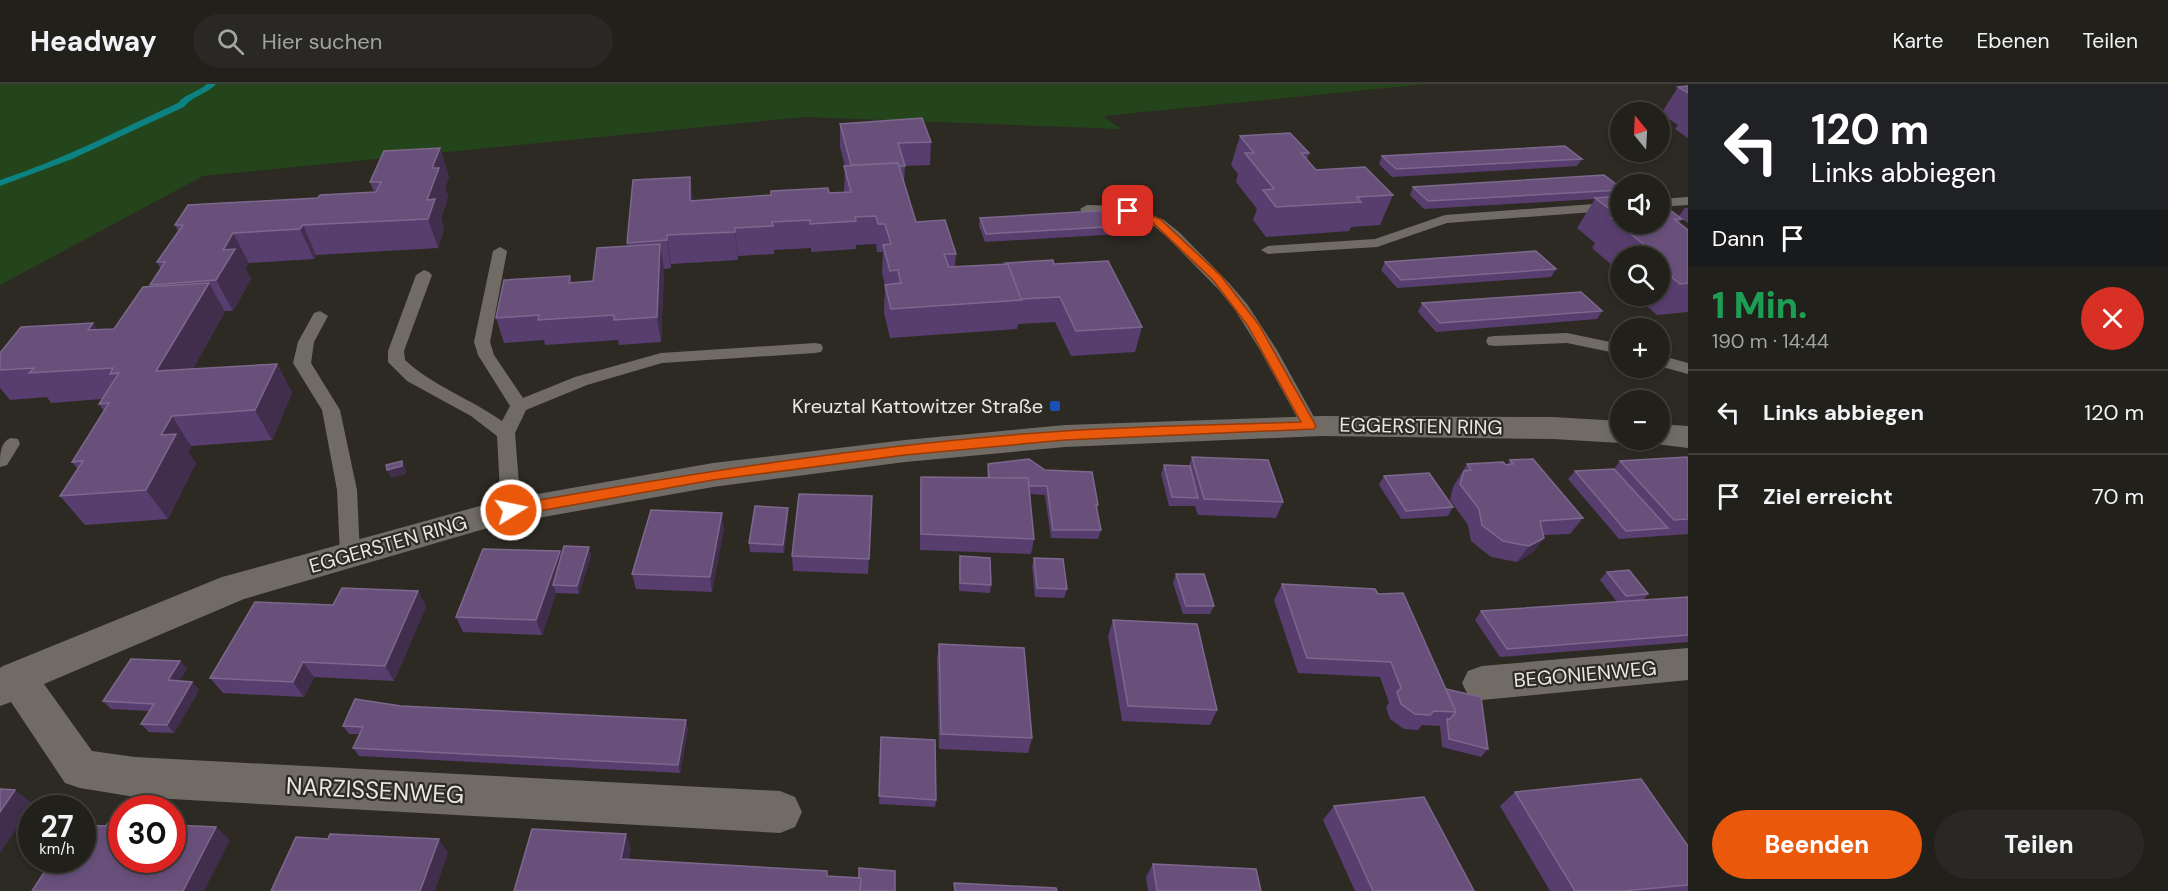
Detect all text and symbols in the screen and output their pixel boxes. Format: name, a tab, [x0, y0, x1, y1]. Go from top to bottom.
search box	[193, 14, 613, 68]
text: Headway	[30, 23, 157, 60]
icon: search	[214, 25, 247, 58]
text: Hier suchen	[262, 27, 382, 56]
text: Karte	[1893, 27, 1943, 55]
text: Ebenen	[1976, 27, 2049, 55]
text: Teilen	[2082, 27, 2138, 55]
north arrow	[1610, 102, 1670, 162]
map controls	[1610, 102, 1670, 450]
text: 120 m	[1811, 102, 1929, 157]
icon: left	[1712, 108, 1790, 186]
text: Links abbiegen	[1811, 155, 1996, 190]
button: sound	[1610, 174, 1670, 234]
pin	[1102, 185, 1153, 236]
icon: arrive	[1111, 194, 1144, 227]
icon: arrive	[1776, 222, 1809, 255]
text: Dann	[1712, 224, 1764, 253]
button: search	[1610, 246, 1670, 306]
text: 1 Min.	[1712, 282, 1807, 329]
button: close	[2081, 287, 2144, 350]
button: +	[1610, 318, 1670, 378]
text: 190 m · 14:44	[1712, 328, 1829, 354]
button: −	[1610, 390, 1670, 450]
place label: Kreuztal Kattowitzer Straße	[792, 393, 1043, 419]
icon: left	[1712, 396, 1745, 429]
text: Links abbiegen	[1763, 398, 1924, 427]
text: 120 m	[2084, 398, 2144, 427]
marker: Kreuztal Kattowitzer Straße	[1048, 399, 1062, 413]
street label: EGGERSTEN RING	[1339, 412, 1503, 440]
position arrow	[479, 478, 543, 542]
icon: arrive	[1712, 480, 1745, 513]
text: Ziel erreicht	[1763, 482, 1893, 511]
text: 70 m	[2092, 482, 2144, 511]
street label: EGGERSTEN RING	[306, 509, 470, 579]
street label: BEGONIENWEG	[1512, 655, 1658, 693]
street label: NARZISSENWEG	[285, 770, 465, 810]
speed limit sign: 30	[108, 795, 186, 873]
text: 27	[40, 807, 74, 846]
button: Beenden	[1712, 810, 1922, 879]
button: Teilen	[1934, 810, 2144, 879]
text: km/h	[39, 839, 75, 859]

